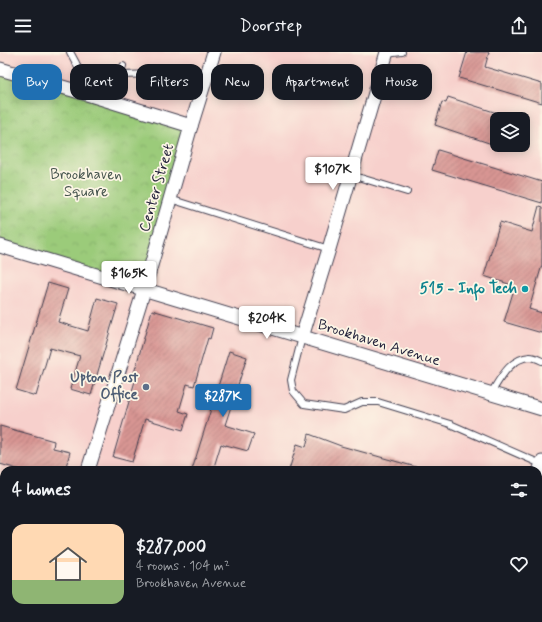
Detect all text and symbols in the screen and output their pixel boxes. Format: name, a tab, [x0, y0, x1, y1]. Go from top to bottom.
text: Doorstep	[240, 14, 302, 38]
icon: menu	[12, 15, 34, 37]
icon: share	[508, 15, 530, 37]
chip: Buy	[12, 64, 62, 100]
chip: Rent	[70, 64, 128, 100]
chip: Filters	[136, 64, 203, 100]
chip: New	[211, 64, 264, 100]
chip: Apartment	[272, 64, 363, 100]
chip: House	[371, 64, 432, 100]
map controls	[490, 112, 530, 152]
button: layers	[490, 112, 530, 152]
street label: Center Street	[135, 141, 179, 234]
pin: $107K	[305, 157, 361, 191]
text: $107K	[314, 161, 352, 178]
park label: Brookhaven Square	[50, 165, 122, 202]
pin: $165K	[101, 261, 157, 295]
text: $165K	[110, 265, 148, 282]
place label: 515 - Info Tech	[420, 279, 517, 301]
marker: 515 - Info Tech	[520, 284, 530, 294]
pin: $204K	[239, 306, 295, 340]
text: $204K	[248, 310, 286, 327]
street label: Brookhaven Avenue	[315, 315, 443, 371]
place label: Upton Post Office	[70, 368, 139, 405]
marker: Upton Post Office	[141, 382, 151, 392]
pin: $287K	[195, 384, 251, 418]
text: $287K	[204, 388, 242, 405]
text: 4 homes	[12, 479, 71, 501]
icon: filters	[508, 479, 530, 501]
text: $287,000	[136, 536, 206, 558]
icon: home	[44, 540, 92, 588]
icon: heart	[508, 553, 530, 575]
text: 4 rooms · 104 m²	[136, 558, 230, 575]
text: Brookhaven Avenue	[136, 575, 246, 592]

